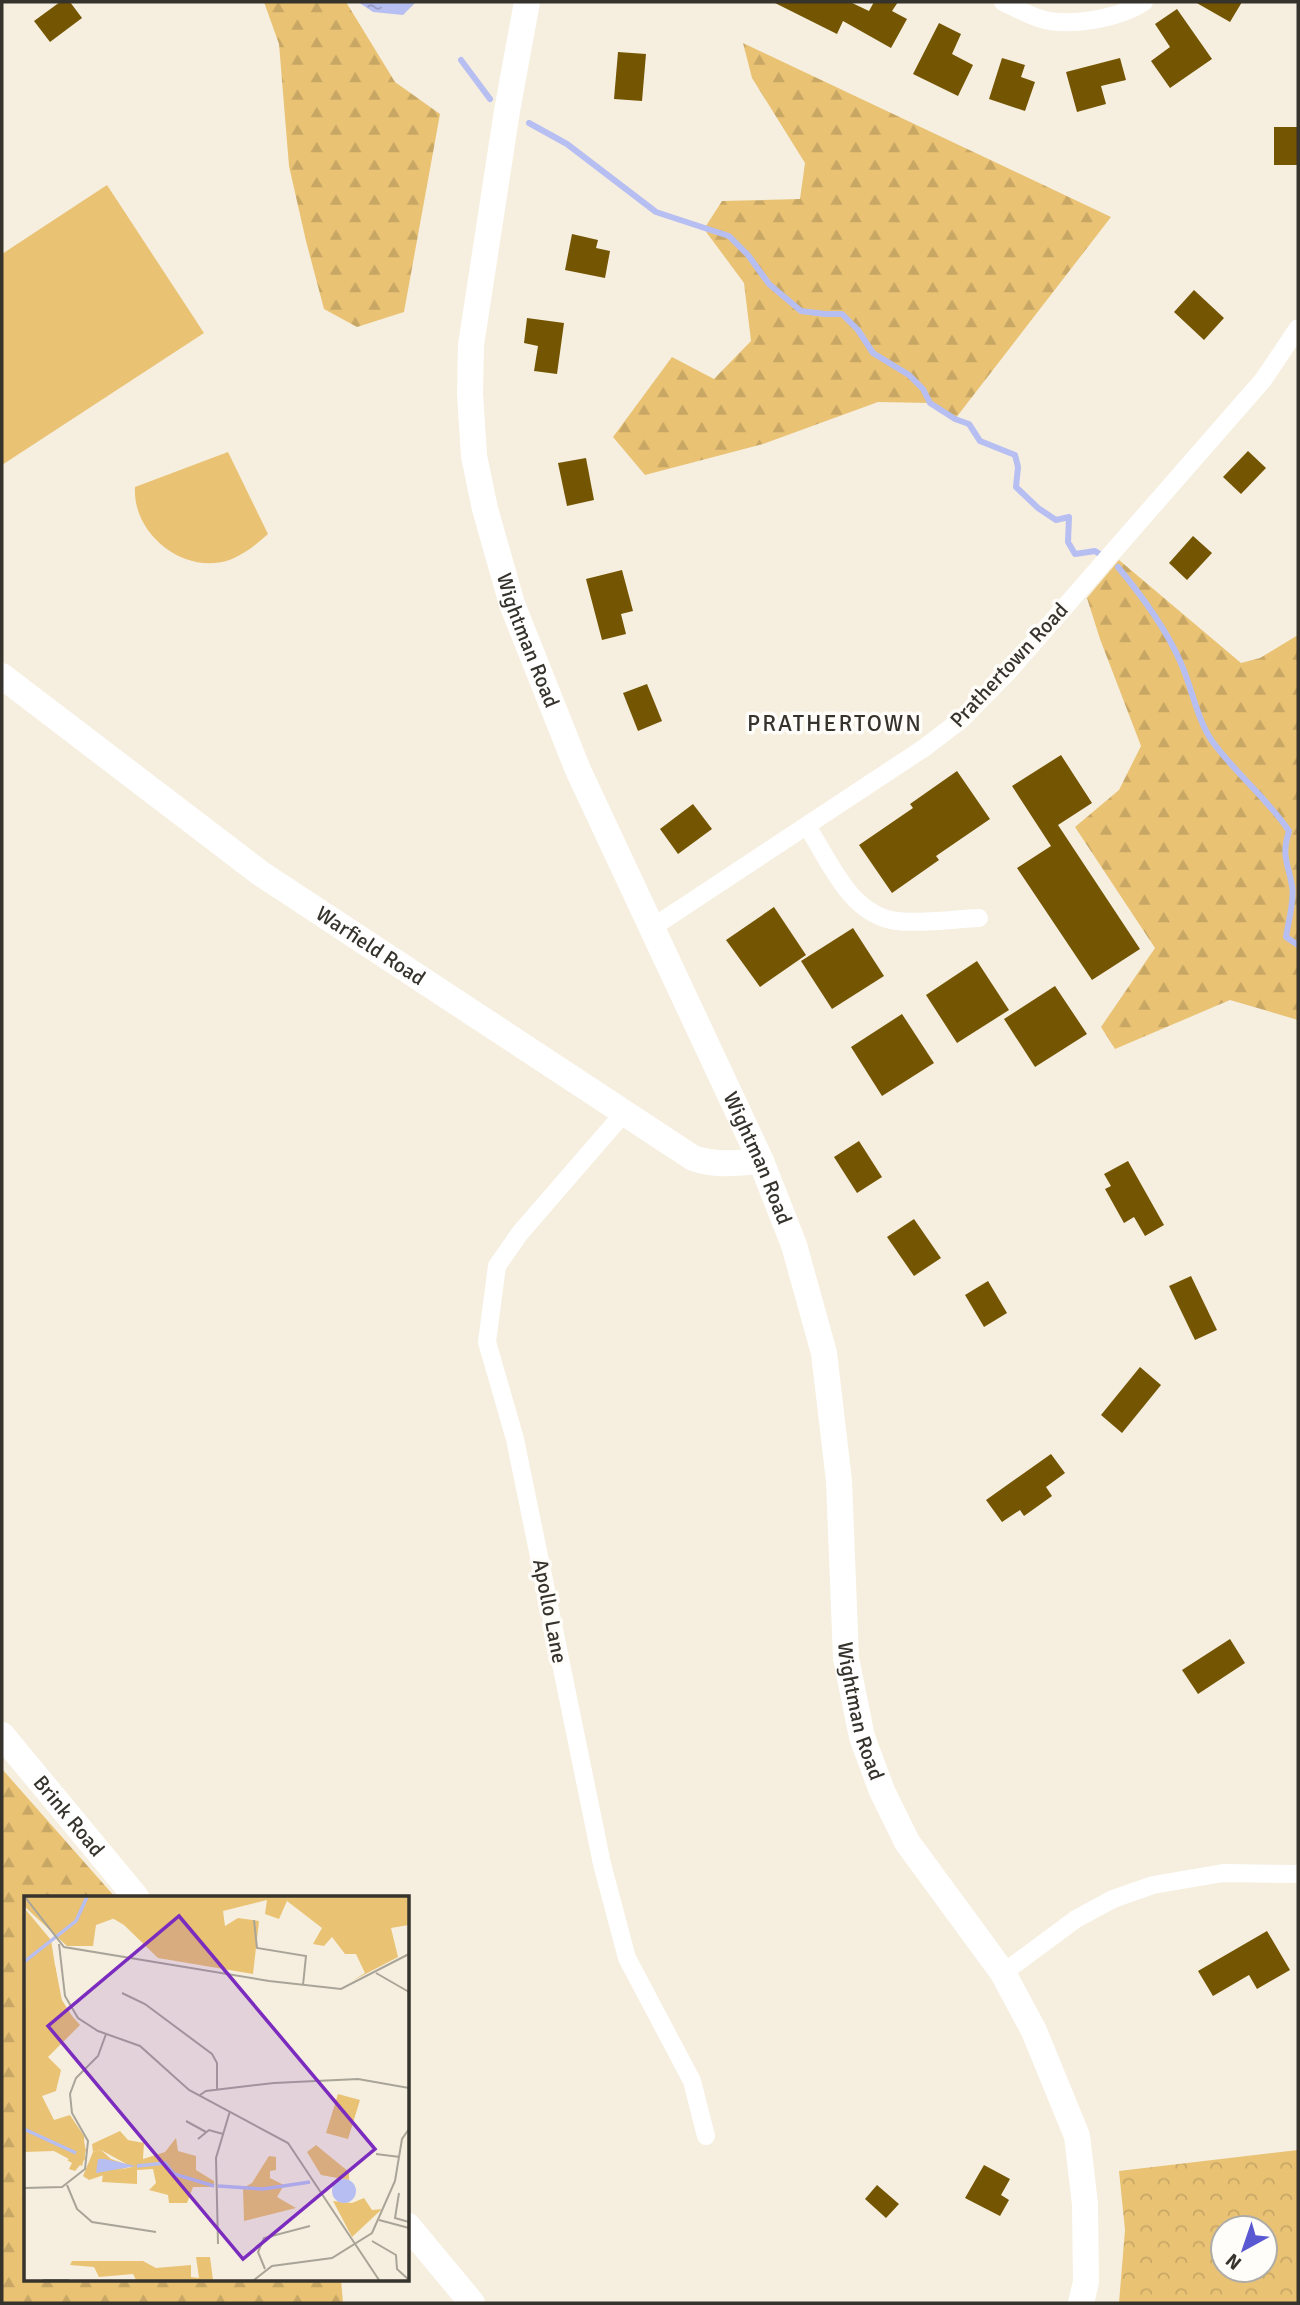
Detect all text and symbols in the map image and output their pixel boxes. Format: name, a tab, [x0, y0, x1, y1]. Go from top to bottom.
street label: Wightman Road	[491, 570, 565, 711]
street label: Prathertown Road	[945, 597, 1073, 733]
district label: PRATHERTOWN	[747, 709, 923, 738]
street label: Warfield Road	[311, 900, 430, 991]
street label: Wightman Road	[717, 1088, 798, 1228]
street label: Apollo Lane	[527, 1557, 573, 1665]
street label: Wightman Road	[832, 1641, 890, 1784]
street label: Brink Road	[28, 1770, 110, 1862]
inset map	[24, 1896, 410, 2280]
north arrow	[1209, 2214, 1279, 2284]
text: N	[1221, 2248, 1246, 2275]

